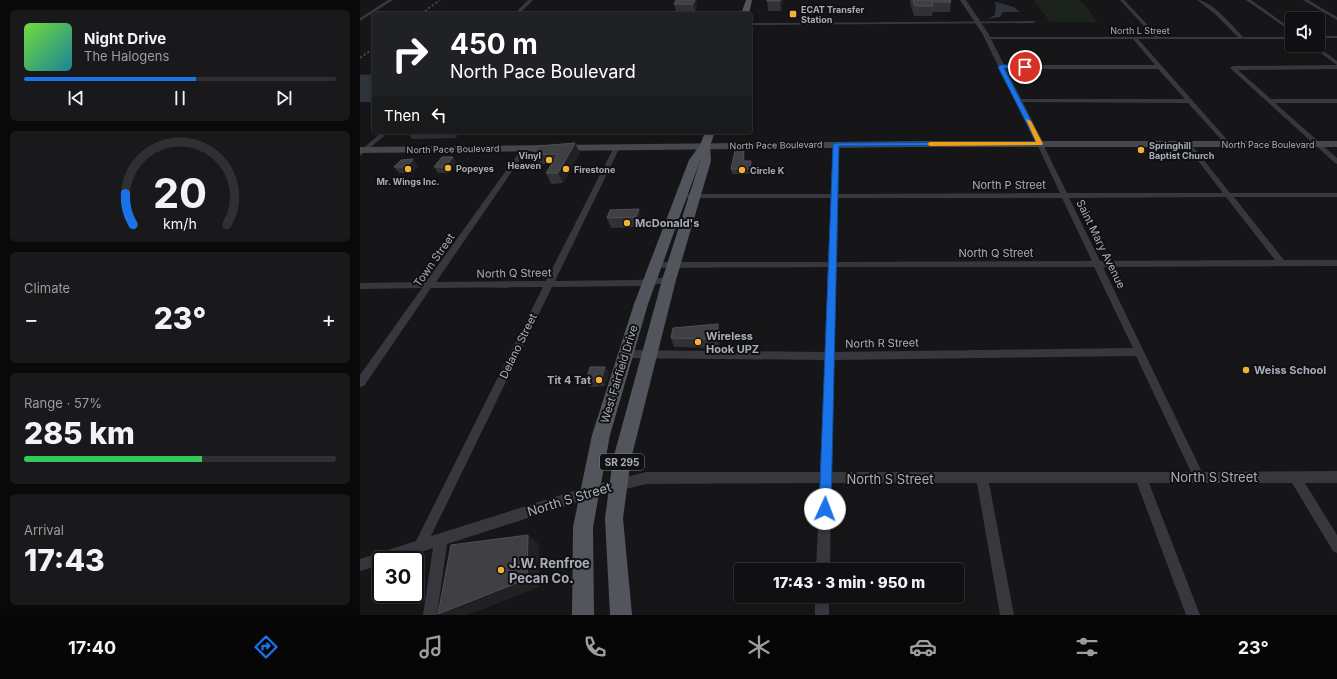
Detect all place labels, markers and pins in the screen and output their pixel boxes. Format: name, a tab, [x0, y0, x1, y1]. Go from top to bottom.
place label: ECAT Transfer Station	[801, 4, 865, 25]
marker: ECAT Transfer Station	[788, 9, 798, 19]
pin	[1008, 50, 1042, 84]
place label: Springhill Baptist Church	[1149, 140, 1215, 161]
marker: Springhill Baptist Church	[1136, 145, 1146, 155]
place label: Vinyl Heaven	[508, 150, 541, 171]
marker: Vinyl Heaven	[544, 155, 554, 165]
marker: Popeyes	[443, 163, 453, 173]
place label: Popeyes	[456, 163, 494, 174]
marker: Mr. Wings Inc.	[403, 164, 413, 174]
marker: Firestone	[561, 164, 571, 174]
place label: Firestone	[574, 164, 616, 175]
marker: Circle K	[737, 165, 747, 175]
place label: Circle K	[750, 165, 785, 176]
place label: Mr. Wings Inc.	[376, 176, 440, 187]
place label: McDonald's	[635, 216, 699, 230]
marker: McDonald's	[622, 218, 632, 228]
place label: Wireless Hook UPZ	[706, 329, 759, 356]
marker: Wireless Hook UPZ	[693, 337, 703, 347]
place label: Weiss School	[1254, 363, 1326, 377]
marker: Weiss School	[1241, 365, 1251, 375]
place label: Tit 4 Tat	[547, 373, 591, 387]
marker: Tit 4 Tat	[594, 375, 604, 385]
place label: J.W. Renfroe Pecan Co.	[509, 555, 590, 586]
marker: J.W. Renfroe Pecan Co.	[496, 565, 506, 575]

